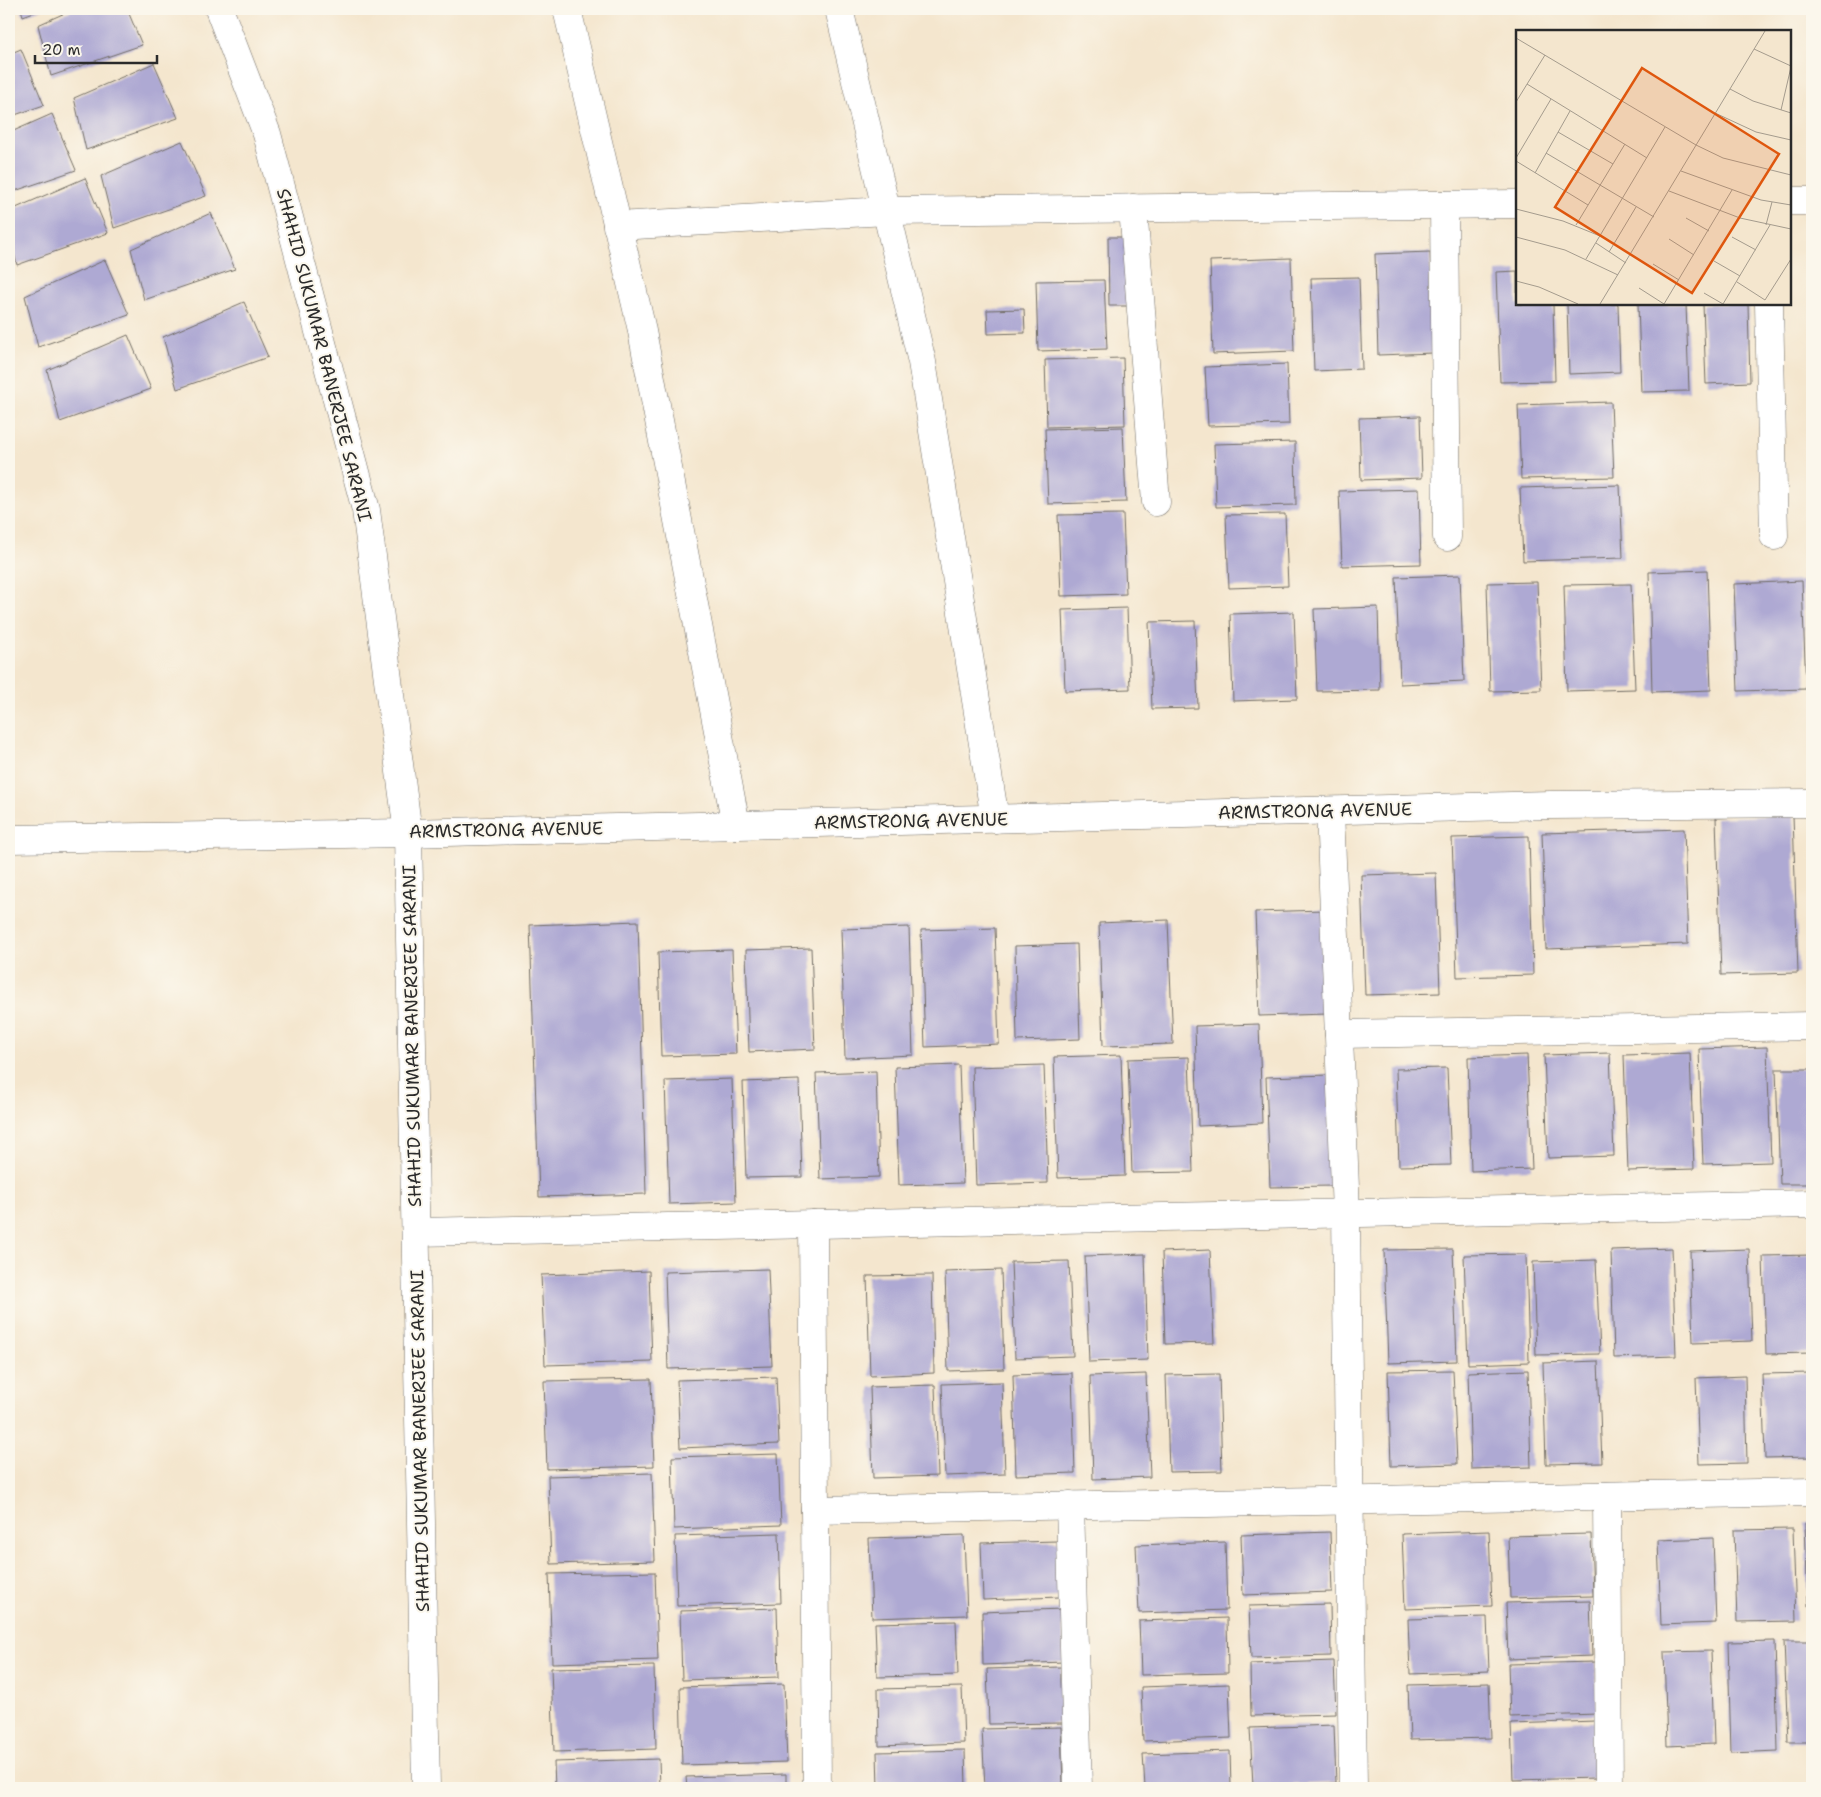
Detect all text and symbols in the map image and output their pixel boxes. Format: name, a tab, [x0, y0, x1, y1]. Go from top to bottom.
inset map	[1516, 30, 1791, 305]
scale bar	[35, 32, 158, 64]
text: 20 m	[42, 40, 81, 60]
street label: SHAHID SUKUMAR BANERJEE SARANI	[271, 186, 377, 524]
street label: ARMSTRONG AVENUE	[1218, 797, 1412, 825]
street label: ARMSTRONG AVENUE	[814, 807, 1008, 835]
street label: ARMSTRONG AVENUE	[409, 816, 603, 844]
street label: SHAHID SUKUMAR BANERJEE SARANI	[397, 865, 427, 1207]
street label: SHAHID SUKUMAR BANERJEE SARANI	[405, 1270, 435, 1612]

